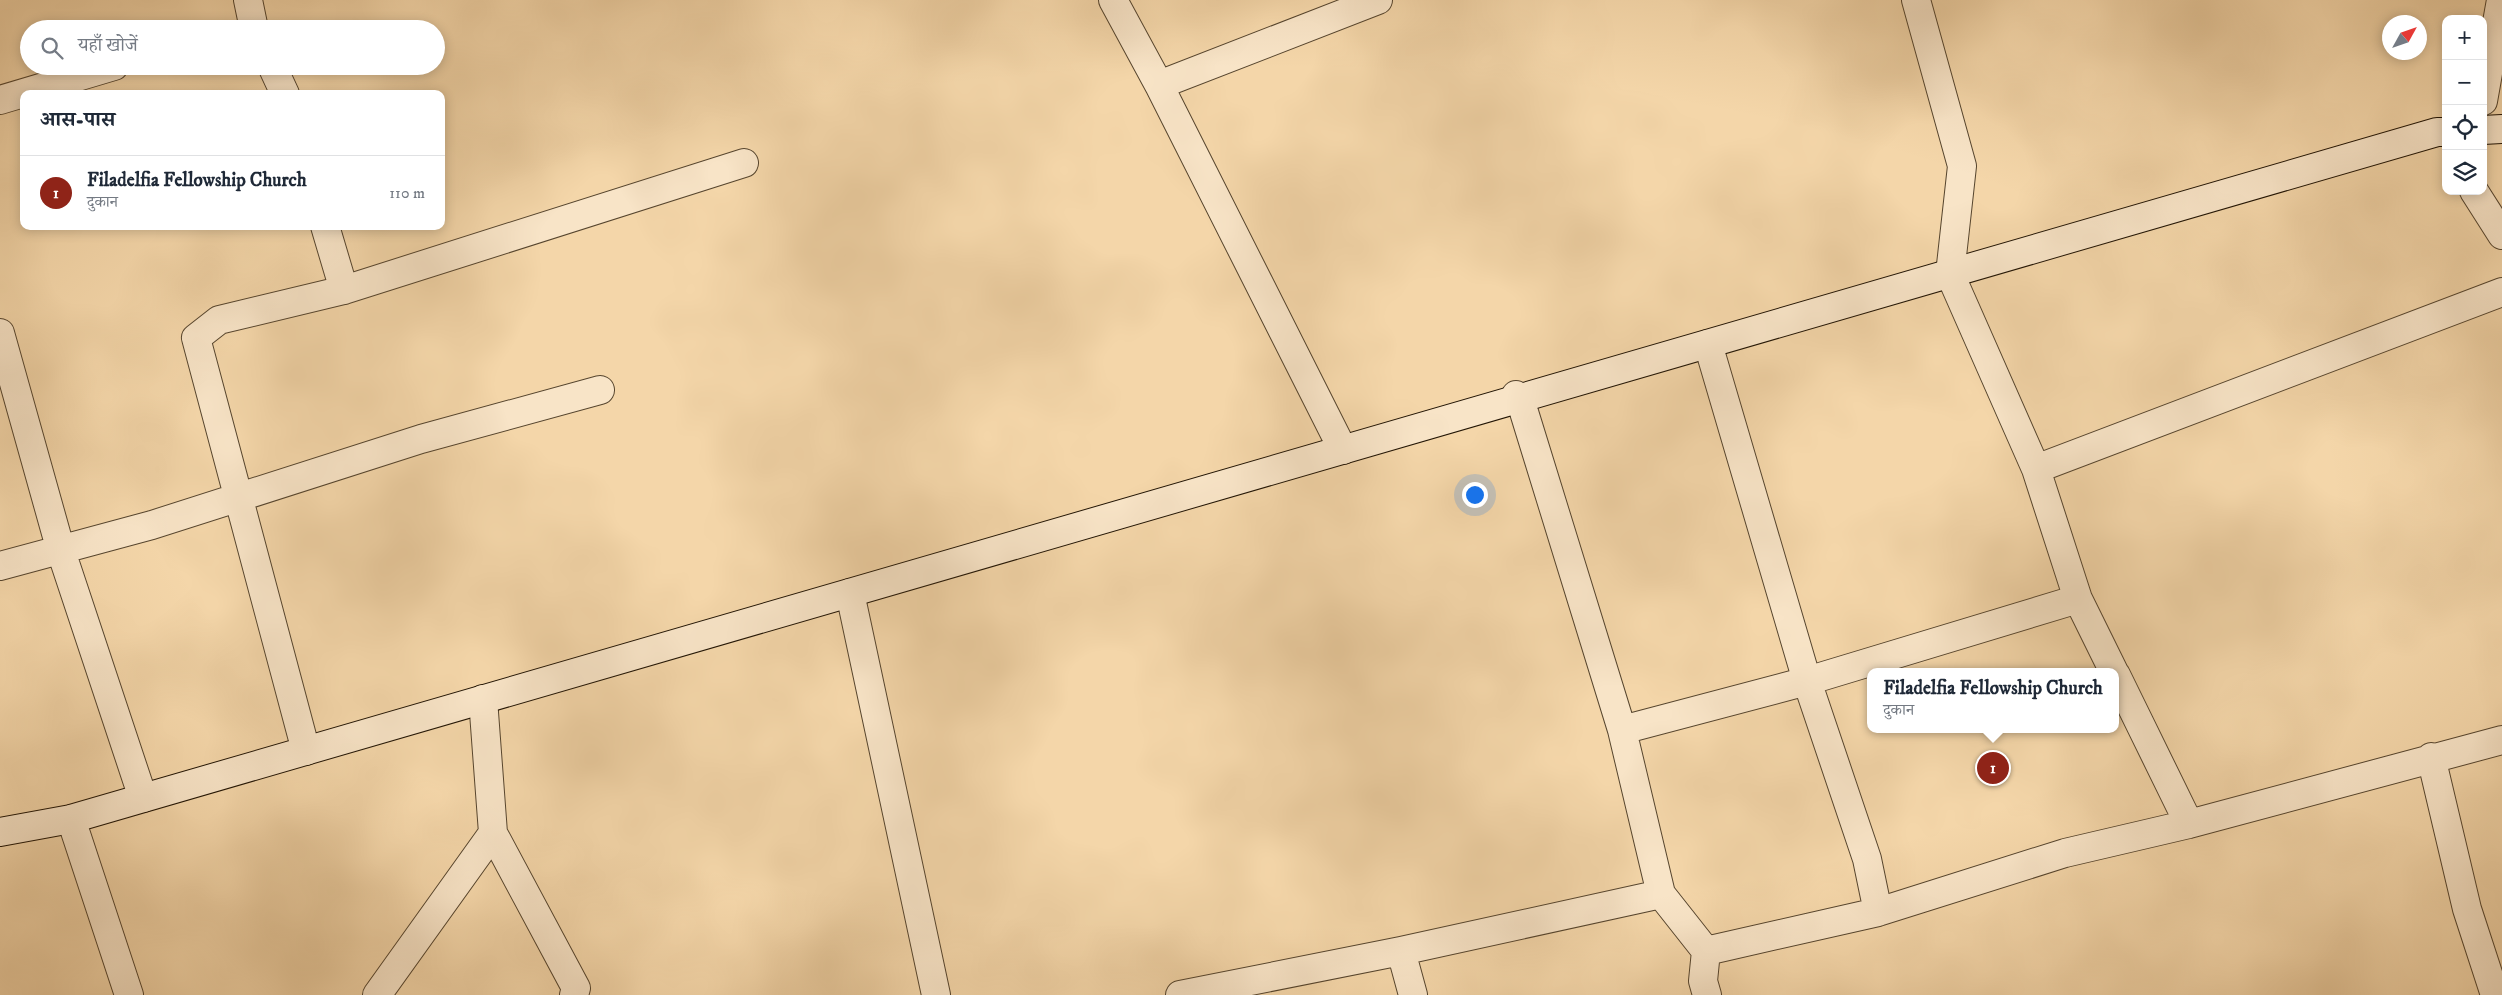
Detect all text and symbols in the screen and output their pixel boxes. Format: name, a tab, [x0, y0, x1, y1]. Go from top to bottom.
north arrow	[2382, 15, 2427, 60]
map controls	[2442, 15, 2487, 195]
button: +	[2442, 15, 2487, 60]
search box	[20, 20, 445, 75]
icon: search	[38, 34, 66, 62]
text: यहाँ खोजें	[78, 34, 138, 57]
button: −	[2442, 60, 2487, 105]
button: locate	[2442, 105, 2487, 150]
text: आस-पास	[40, 107, 115, 133]
button: layers	[2442, 150, 2487, 195]
text: Filadelfia Fellowship Church	[87, 169, 307, 192]
text: 1	[53, 183, 59, 203]
text: 110 m	[389, 183, 425, 203]
text: दुकान	[87, 192, 118, 212]
your location	[1462, 482, 1488, 508]
popup	[1867, 668, 2119, 733]
text: Filadelfia Fellowship Church	[1883, 677, 2103, 700]
text: दुकान	[1883, 700, 1914, 720]
pin: 1	[1977, 749, 2009, 787]

